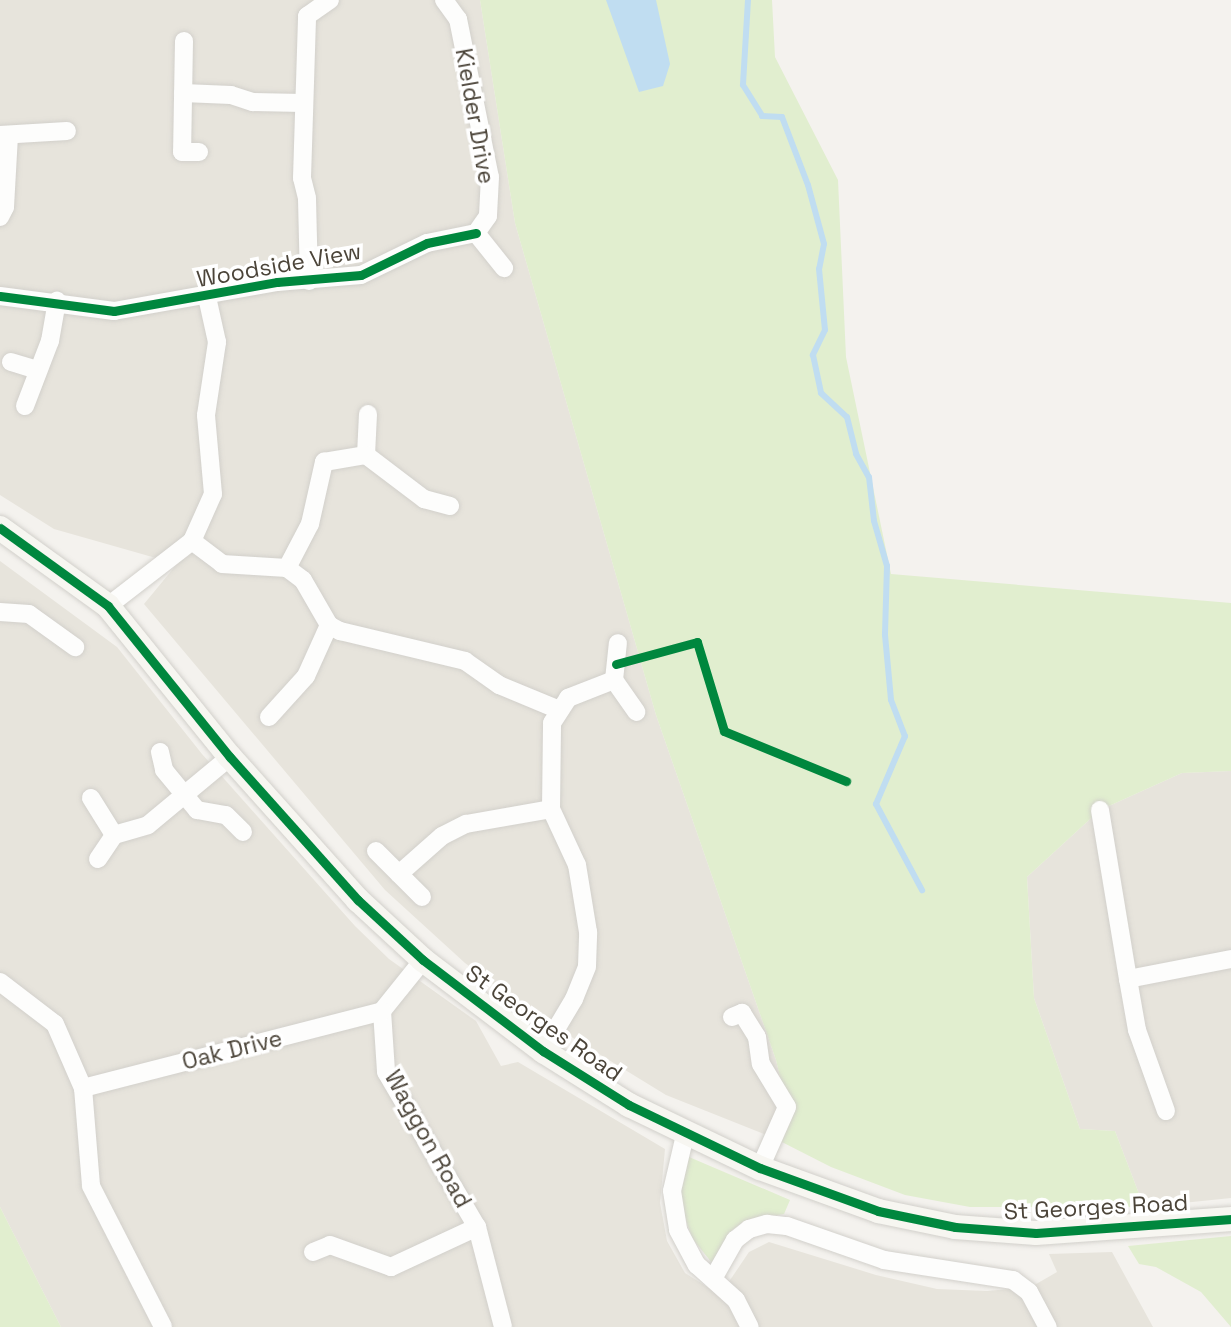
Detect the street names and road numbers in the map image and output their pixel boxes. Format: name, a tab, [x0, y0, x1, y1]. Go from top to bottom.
street label: Kielder Drive	[450, 46, 500, 186]
street label: Woodside View	[194, 237, 364, 293]
street label: St Georges Road	[460, 959, 628, 1087]
street label: Oak Drive	[179, 1024, 285, 1076]
street label: Waggon Road	[379, 1065, 477, 1213]
street label: St Georges Road	[1003, 1188, 1189, 1226]

